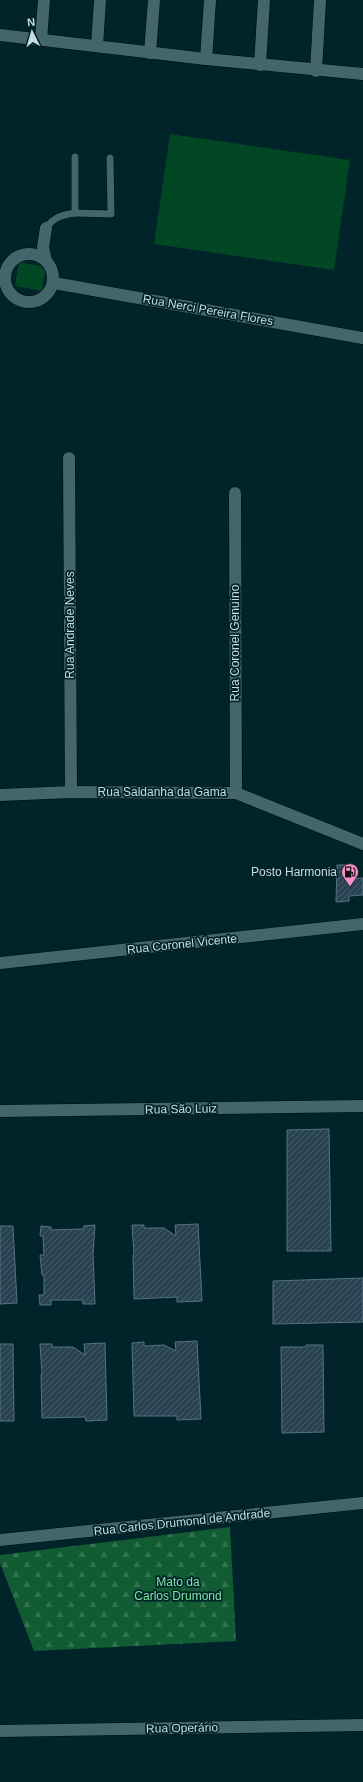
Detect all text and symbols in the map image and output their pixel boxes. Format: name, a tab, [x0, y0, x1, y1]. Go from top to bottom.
north arrow	[12, 12, 52, 52]
text: N	[27, 16, 36, 28]
street label: Rua Nerci Pereira Flores	[142, 292, 274, 328]
street label: Rua Andrade Neves	[63, 571, 77, 679]
street label: Rua Coronel Genuíno	[228, 584, 242, 701]
street label: Rua Saldanha da Gama	[98, 785, 227, 799]
fuel station icon: Posto Harmonia	[340, 862, 360, 887]
place label: Posto Harmonia	[251, 865, 337, 879]
street label: Rua Coronel Vicente	[126, 931, 238, 957]
street label: Rua São Luiz	[145, 1101, 217, 1117]
street label: Rua Carlos Drumond de Andrade	[93, 1506, 271, 1538]
park label: Mato da Carlos Drumond	[134, 1575, 222, 1603]
street label: Rua Operário	[146, 1720, 218, 1736]

